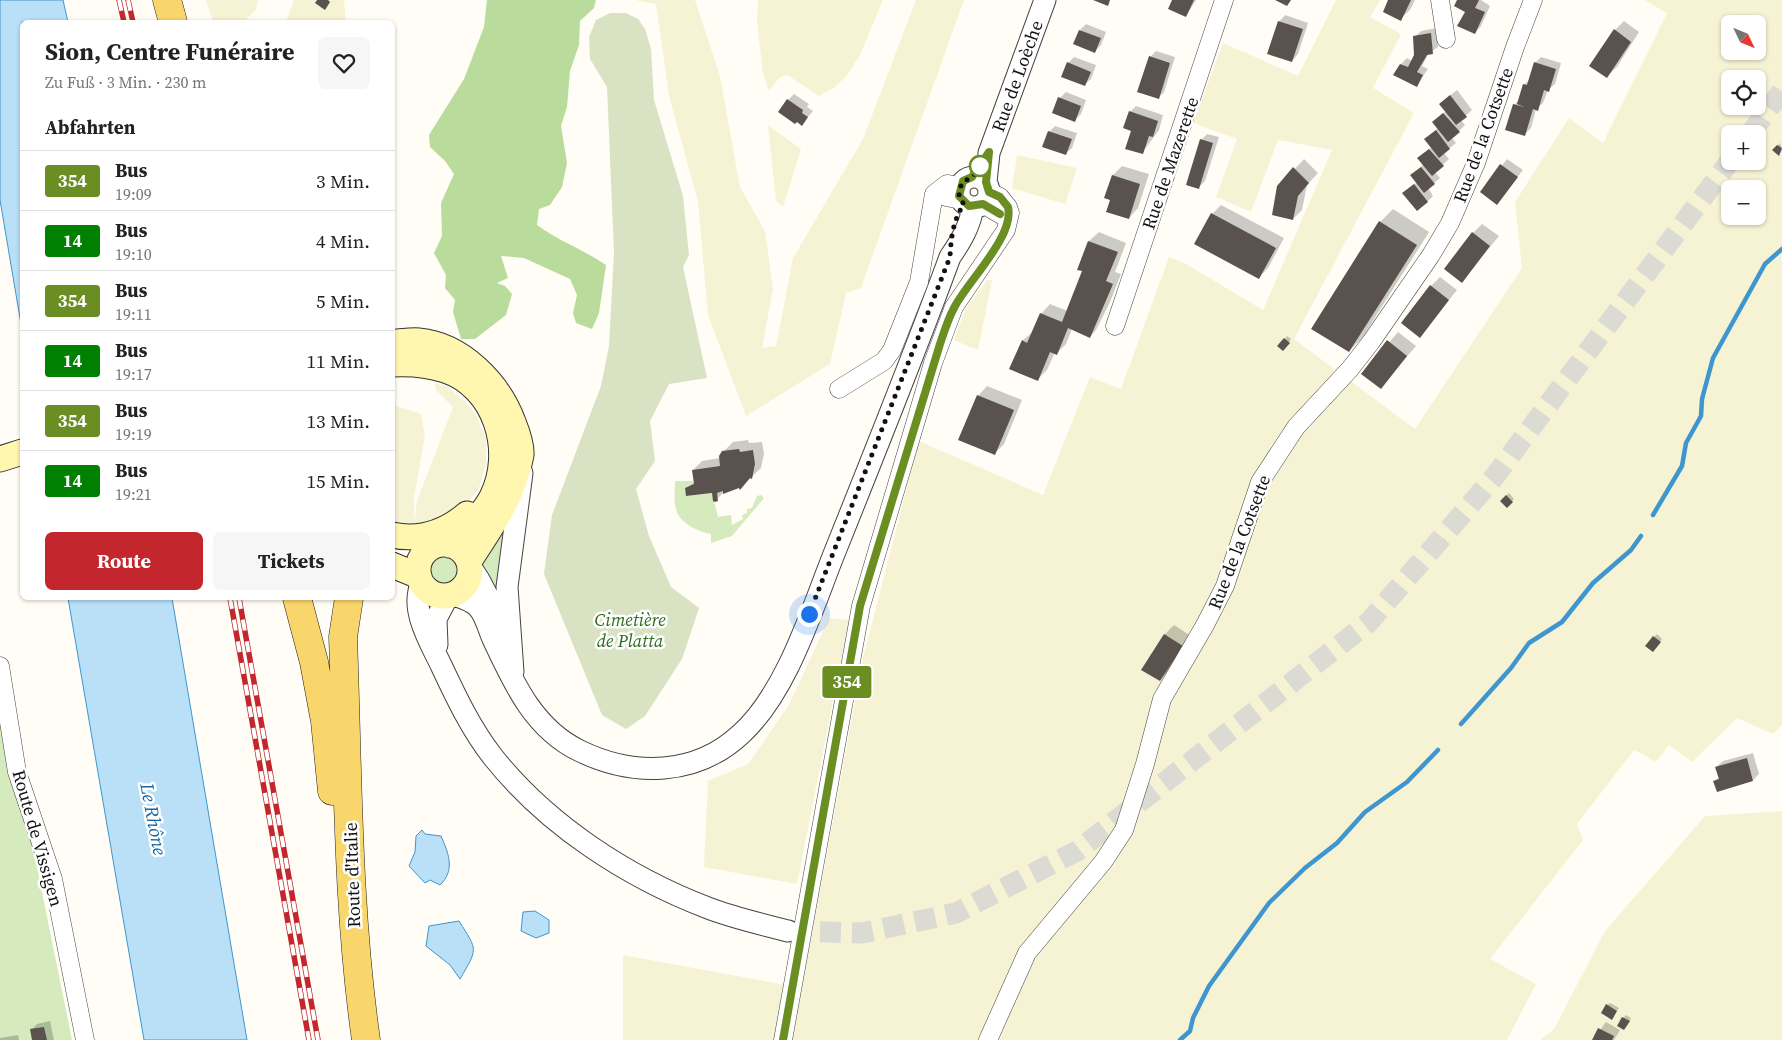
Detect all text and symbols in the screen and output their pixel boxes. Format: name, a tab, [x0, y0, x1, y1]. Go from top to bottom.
north arrow	[1721, 15, 1766, 60]
map controls	[1721, 15, 1766, 225]
street label: Rue de Loèche	[985, 17, 1049, 135]
text: Sion, Centre Funéraire	[45, 35, 294, 68]
button: heart	[318, 37, 370, 89]
street label: Rue de la Cotsette	[1447, 64, 1519, 206]
button: locate	[1721, 70, 1766, 115]
text: Zu Fuß · 3 Min. · 230 m	[45, 71, 207, 93]
street label: Rue de Mazerette	[1136, 93, 1204, 233]
text: Abfahrten	[45, 114, 135, 140]
button: +	[1721, 125, 1766, 170]
unlabelled marker	[969, 155, 991, 177]
text: Bus	[115, 157, 147, 183]
text: 354	[58, 168, 87, 193]
text: 3 Min.	[316, 168, 370, 194]
button: −	[1721, 180, 1766, 225]
text: 19:09	[115, 183, 152, 205]
text: Bus	[115, 217, 147, 243]
text: 14	[63, 228, 82, 253]
text: 4 Min.	[316, 228, 370, 254]
text: 19:10	[115, 243, 152, 265]
text: Bus	[115, 277, 147, 303]
text: 354	[58, 288, 87, 313]
text: 5 Min.	[316, 288, 370, 314]
text: 19:11	[115, 303, 152, 325]
text: Bus	[115, 337, 147, 363]
text: 14	[63, 348, 82, 373]
text: 11 Min.	[307, 348, 370, 374]
text: 19:17	[115, 363, 152, 385]
text: Bus	[115, 397, 147, 423]
text: 354	[58, 408, 87, 433]
text: 13 Min.	[307, 408, 370, 434]
text: 19:19	[115, 423, 152, 445]
text: Bus	[115, 457, 147, 483]
text: 14	[63, 468, 82, 493]
text: 15 Min.	[307, 468, 370, 494]
street label: Rue de la Cotsette	[1202, 471, 1276, 613]
text: 19:21	[115, 483, 152, 505]
button: Route	[45, 532, 203, 590]
button: Tickets	[213, 532, 370, 590]
your location	[797, 602, 822, 627]
park label: Cimetière de Platta	[594, 607, 666, 653]
line badge: 354	[818, 666, 876, 698]
text: 354	[832, 669, 862, 694]
street label: Route de Vissigen	[7, 767, 69, 909]
water label: Le Rhône	[134, 780, 174, 858]
street label: Route d'Italie	[338, 822, 366, 928]

